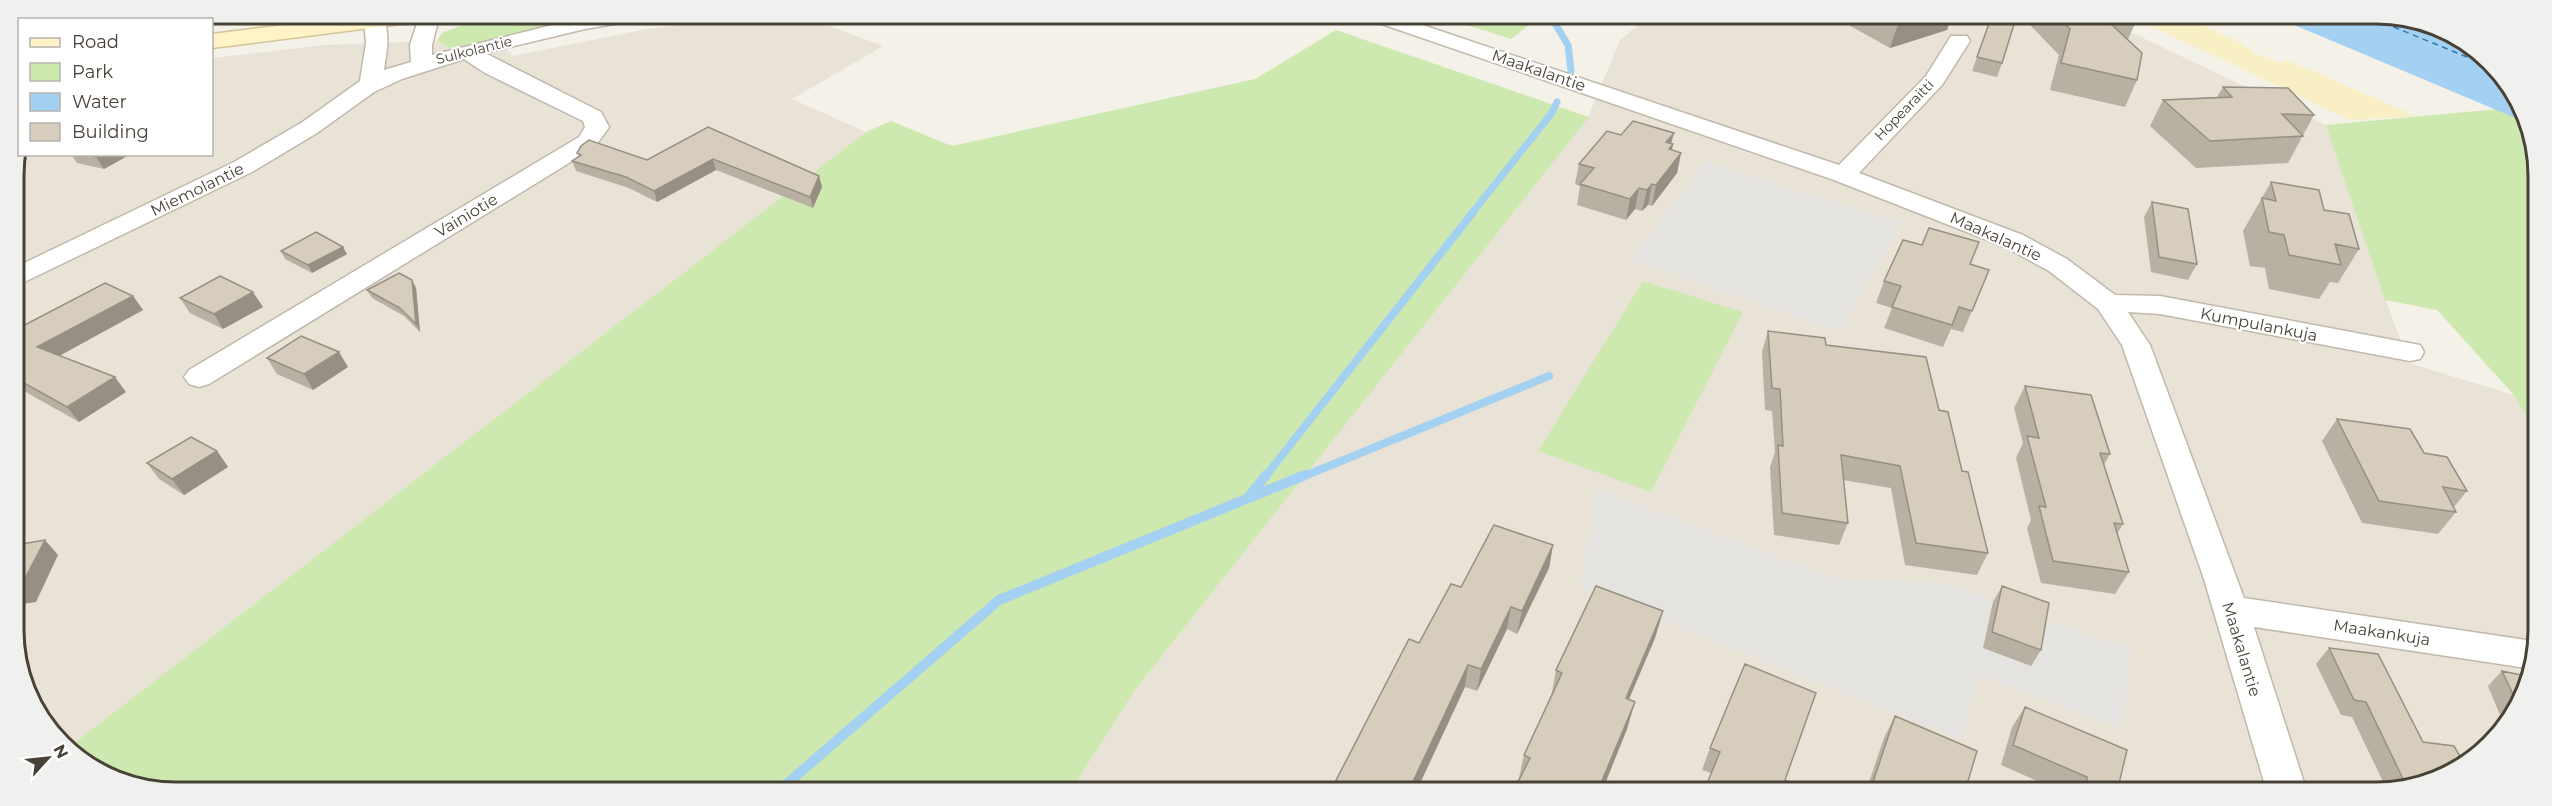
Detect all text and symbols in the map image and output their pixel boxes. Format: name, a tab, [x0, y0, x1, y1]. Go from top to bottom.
legend	[18, 18, 213, 156]
text: Road	[72, 31, 119, 53]
street label: Sulkolantie	[434, 32, 514, 68]
street label: Maakalantie	[1489, 46, 1588, 95]
text: Park	[72, 61, 113, 83]
street label: Hopearaitti	[1870, 76, 1938, 144]
text: Water	[72, 91, 127, 113]
text: Building	[72, 121, 149, 143]
street label: Miemolantie	[148, 159, 247, 220]
street label: Vainiotie	[432, 189, 501, 242]
street label: Maakalantie	[1947, 208, 2044, 265]
street label: Kumpulankuja	[2199, 304, 2319, 345]
street label: Maakalantie	[2218, 599, 2265, 699]
street label: Maakankuja	[2332, 615, 2432, 650]
north arrow	[18, 728, 78, 788]
text: N	[50, 741, 72, 761]

